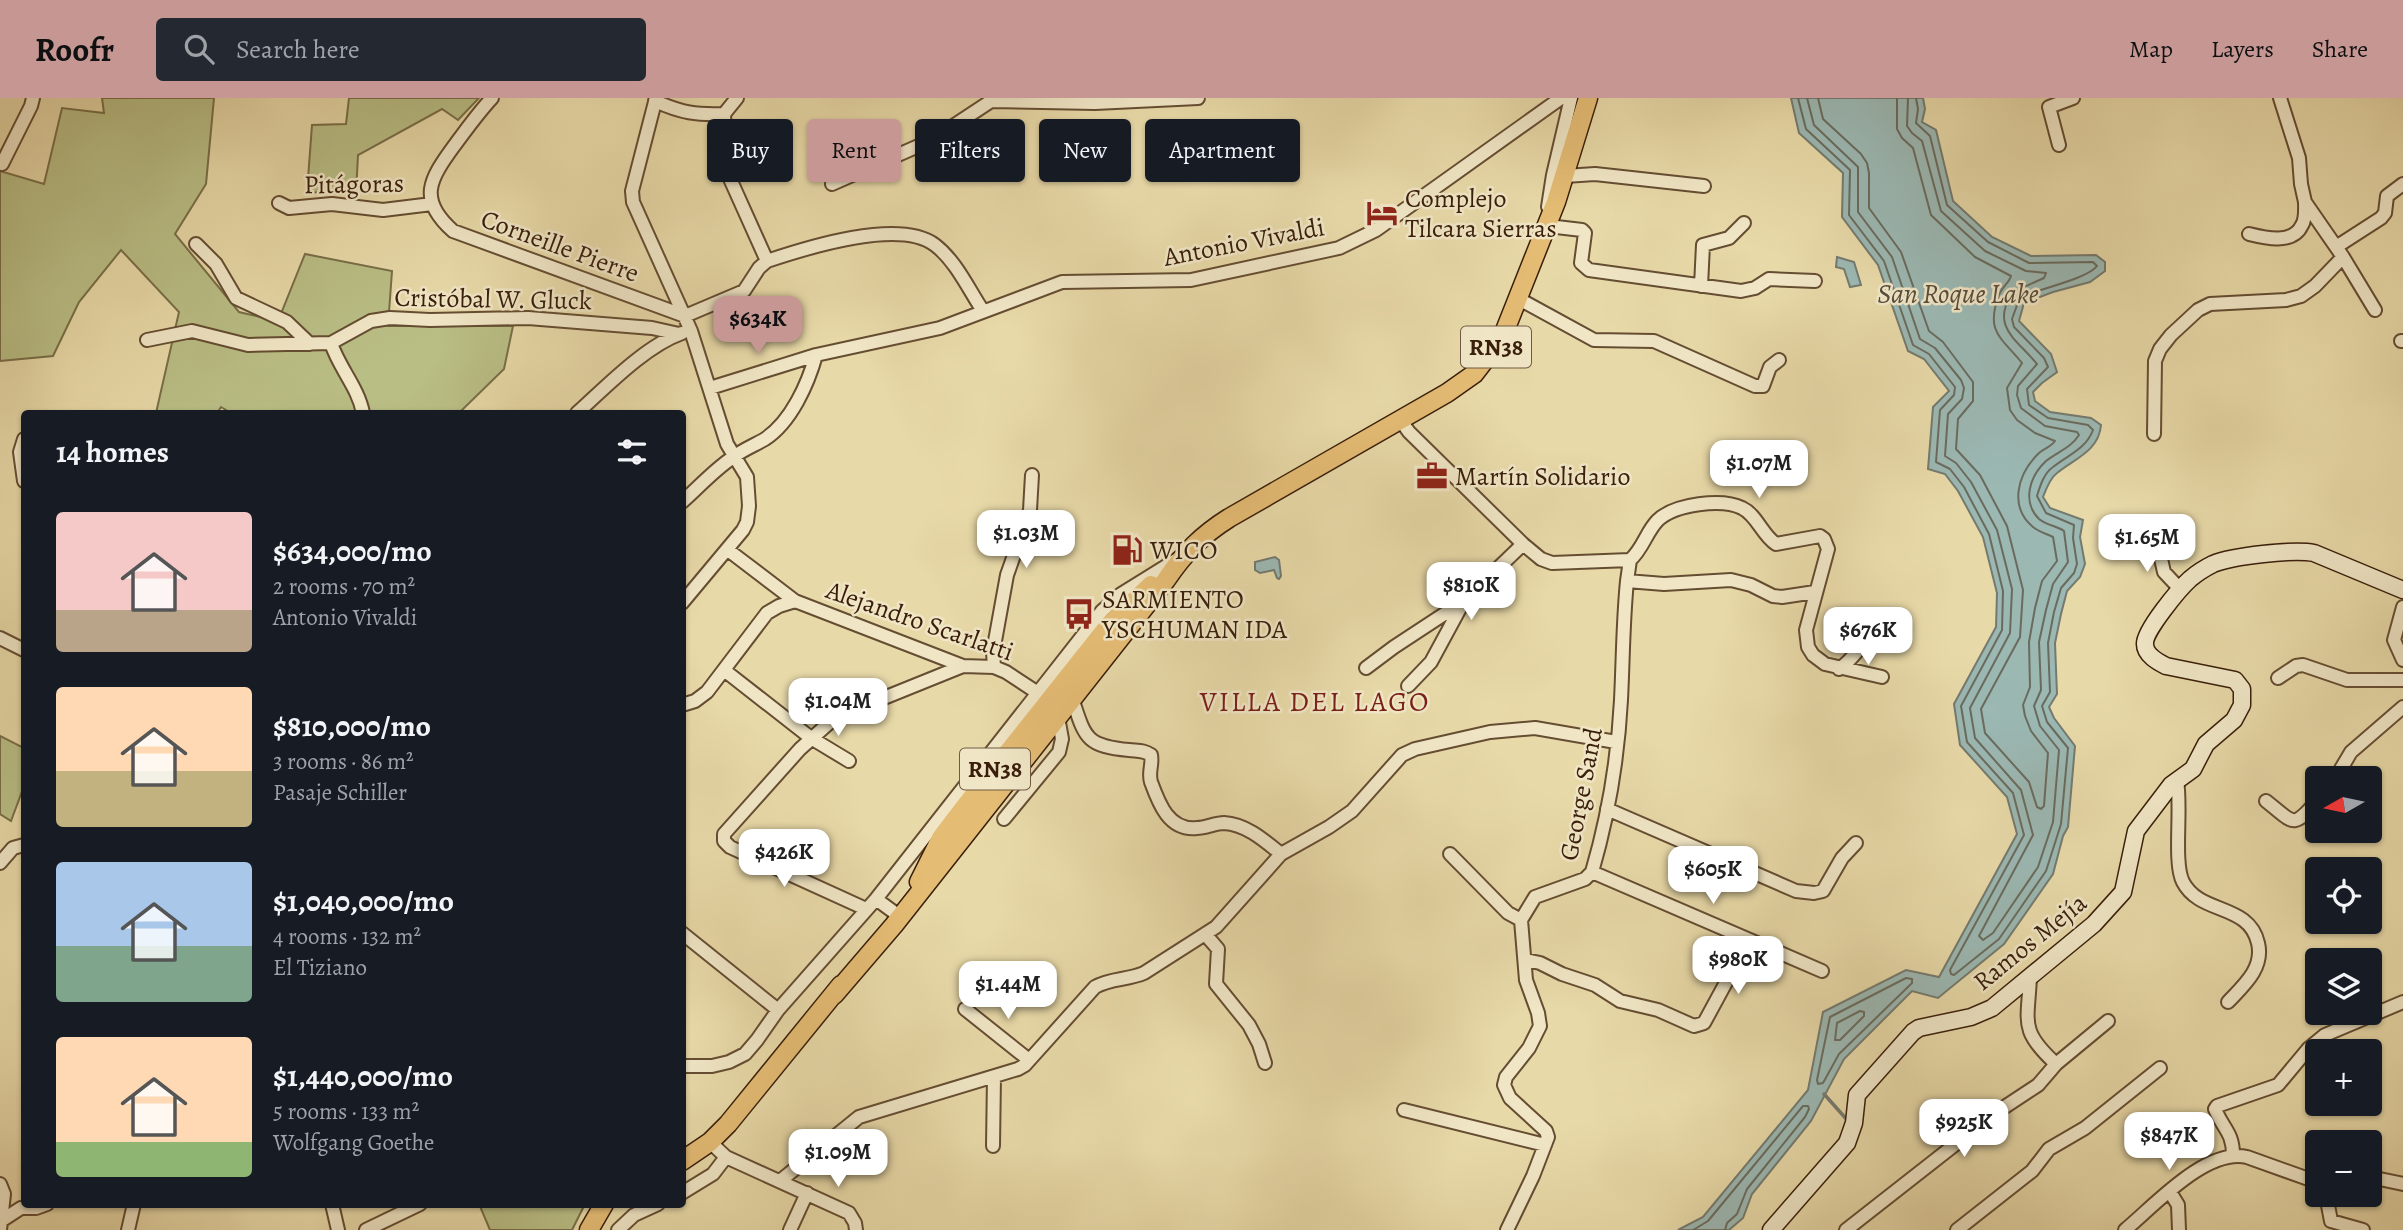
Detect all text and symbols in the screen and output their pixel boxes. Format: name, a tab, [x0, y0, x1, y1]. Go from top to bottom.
search box	[156, 18, 646, 81]
text: Roofr	[35, 27, 114, 72]
icon: search	[180, 30, 218, 68]
text: Search here	[236, 32, 360, 67]
text: Map	[2129, 33, 2173, 65]
text: Layers	[2211, 33, 2274, 65]
text: Share	[2312, 33, 2368, 65]
chip: Buy	[707, 119, 793, 182]
chip: Rent	[807, 119, 901, 182]
chip: Filters	[915, 119, 1025, 182]
chip: New	[1039, 119, 1131, 182]
chip: Apartment	[1145, 119, 1300, 182]
street label: Pitágoras	[304, 166, 404, 202]
place label: Complejo Tilcara Sierras	[1405, 181, 1557, 246]
hotel icon: Complejo Tilcara Sierras	[1365, 196, 1399, 230]
street label: Corneille Pierre	[476, 201, 644, 291]
street label: Antonio Vivaldi	[1160, 209, 1327, 275]
water label: San Roque Lake	[1877, 275, 2039, 313]
street label: Cristóbal W. Gluck	[394, 280, 592, 318]
pin: $634K	[709, 296, 807, 356]
text: $634K	[729, 303, 787, 334]
road number: RN38	[1461, 326, 1531, 368]
text: 14 homes	[56, 432, 169, 472]
icon: filters	[613, 433, 651, 471]
pin: $1.07M	[1702, 440, 1816, 500]
text: $1.07M	[1726, 447, 1792, 478]
office icon: Martín Solidario	[1415, 459, 1449, 493]
place label: Martín Solidario	[1455, 459, 1630, 494]
pin: $1.03M	[969, 510, 1083, 570]
pin: $1.65M	[2090, 514, 2204, 574]
text: $1.03M	[993, 517, 1059, 548]
text: $1.65M	[2114, 521, 2180, 552]
text: $634,000/mo	[273, 531, 432, 571]
fuel station icon: WICO	[1110, 533, 1144, 567]
place label: WICO	[1149, 533, 1218, 568]
icon: home	[112, 540, 196, 624]
pin: $810K	[1422, 562, 1520, 622]
text: $810K	[1443, 569, 1499, 600]
text: 2 rooms · 70 m²	[273, 571, 415, 602]
street label: Alejandro Scarlatti	[821, 572, 1019, 670]
place label: SARMIENTO YSCHUMAN IDA	[1101, 582, 1288, 647]
bus stop icon: SARMIENTO YSCHUMAN IDA	[1062, 597, 1096, 631]
text: Antonio Vivaldi	[273, 602, 417, 633]
pin: $676K	[1819, 608, 1917, 667]
text: $676K	[1839, 614, 1897, 645]
pin: $1.04M	[781, 678, 895, 738]
district label: VILLA DEL LAGO	[1199, 683, 1430, 721]
text: $1.04M	[805, 685, 872, 716]
text: $810,000/mo	[273, 706, 431, 746]
icon: home	[112, 715, 196, 799]
street label: George Sand	[1551, 724, 1611, 863]
text: 3 rooms · 86 m²	[273, 746, 414, 777]
road number: RN38	[960, 748, 1030, 790]
north arrow	[2305, 766, 2382, 844]
map controls	[2305, 766, 2382, 1207]
text: Pasaje Schiller	[273, 777, 407, 808]
pin: $426K	[735, 830, 833, 889]
text: $426K	[755, 836, 813, 867]
pin: $605K	[1664, 846, 1762, 906]
text: $605K	[1684, 853, 1742, 884]
button: locate	[2305, 857, 2382, 934]
text: $1,040,000/mo	[273, 881, 454, 921]
street label: Ramos Mejía	[1966, 885, 2094, 999]
icon: home	[112, 890, 196, 974]
text: 4 rooms · 132 m²	[273, 921, 421, 952]
pin: $980K	[1689, 936, 1787, 996]
text: $980K	[1708, 943, 1768, 974]
button: layers	[2305, 948, 2382, 1025]
text: El Tiziano	[273, 952, 367, 983]
pin: $1.44M	[951, 962, 1065, 1021]
text: $1.44M	[975, 968, 1041, 999]
button: +	[2305, 1039, 2382, 1116]
text: $1,440,000/mo	[273, 1056, 453, 1096]
icon: home	[112, 1065, 196, 1149]
text: 5 rooms · 133 m²	[273, 1096, 419, 1127]
pin: $925K	[1915, 1100, 2013, 1159]
text: $925K	[1935, 1106, 1993, 1137]
pin: $847K	[2120, 1112, 2218, 1172]
text: $847K	[2140, 1119, 2198, 1150]
text: Wolfgang Goethe	[273, 1127, 434, 1158]
pin: $1.09M	[781, 1130, 895, 1189]
button: −	[2305, 1130, 2382, 1207]
text: $1.09M	[805, 1136, 871, 1167]

